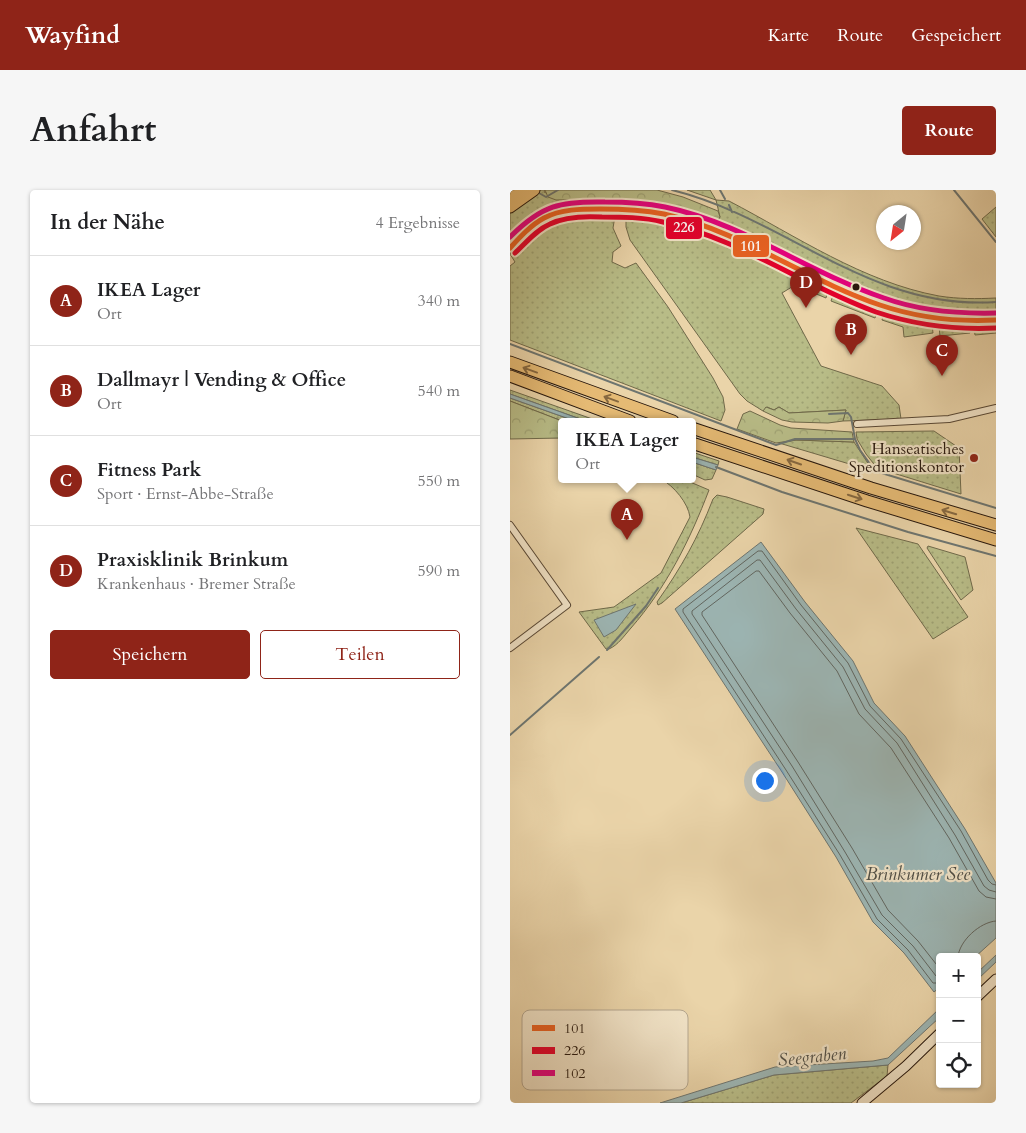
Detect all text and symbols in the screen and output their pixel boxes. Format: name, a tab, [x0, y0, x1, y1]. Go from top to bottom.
text: Wayfind	[25, 19, 120, 52]
text: Karte	[768, 23, 809, 48]
text: Route	[837, 23, 883, 48]
text: Gespeichert	[911, 23, 1001, 48]
text: Anfahrt	[30, 106, 156, 154]
button: Route	[902, 106, 996, 155]
north arrow	[876, 205, 921, 250]
text: In der Nähe	[50, 208, 165, 237]
text: 4 Ergebnisse	[375, 212, 460, 234]
line badge: 226	[665, 216, 703, 240]
text: 226	[673, 218, 695, 237]
line badge: 101	[732, 234, 770, 258]
text: 101	[740, 237, 762, 256]
pin: D	[790, 267, 822, 308]
text: IKEA Lager	[97, 277, 200, 303]
unlabelled marker	[851, 282, 861, 292]
text: A	[60, 290, 72, 312]
text: 340 m	[418, 290, 460, 312]
text: Ort	[97, 303, 122, 325]
pin: B	[835, 314, 867, 355]
pin: C	[926, 335, 958, 376]
one-way arrow	[523, 365, 539, 374]
text: Dallmayr | Vending & Office	[97, 367, 346, 393]
text: B	[60, 380, 72, 402]
text: 540 m	[418, 380, 460, 402]
text: Ort	[97, 393, 122, 415]
one-way arrow	[603, 394, 619, 403]
popup	[558, 418, 696, 483]
text: IKEA Lager	[575, 427, 679, 453]
place label: Hanseatisches Speditionskontor	[849, 438, 964, 478]
marker: Hanseatisches Speditionskontor	[968, 452, 980, 464]
text: Ort	[575, 453, 600, 475]
text: Fitness Park	[97, 457, 201, 483]
one-way arrow	[787, 457, 803, 466]
text: C	[60, 470, 72, 492]
text: 550 m	[418, 470, 460, 492]
text: Sport · Ernst-Abbe-Straße	[97, 483, 274, 505]
one-way arrow	[846, 493, 862, 502]
pin: A	[611, 499, 643, 540]
one-way arrow	[942, 506, 958, 516]
text: Praxisklinik Brinkum	[97, 547, 288, 573]
text: D	[59, 560, 73, 582]
text: 590 m	[418, 560, 460, 582]
text: Krankenhaus · Bremer Straße	[97, 573, 296, 595]
button: Speichern	[50, 630, 250, 679]
button: Teilen	[260, 630, 460, 679]
your location	[752, 768, 778, 794]
water label: Brinkumer See	[866, 862, 971, 887]
map controls	[936, 953, 981, 1088]
button: +	[936, 953, 981, 998]
button: −	[936, 998, 981, 1043]
legend	[522, 1010, 688, 1090]
text: 101	[564, 1019, 586, 1038]
text: 226	[564, 1041, 586, 1060]
water label: Seegraben	[777, 1041, 848, 1073]
button: locate	[936, 1043, 981, 1088]
text: 102	[564, 1064, 586, 1083]

